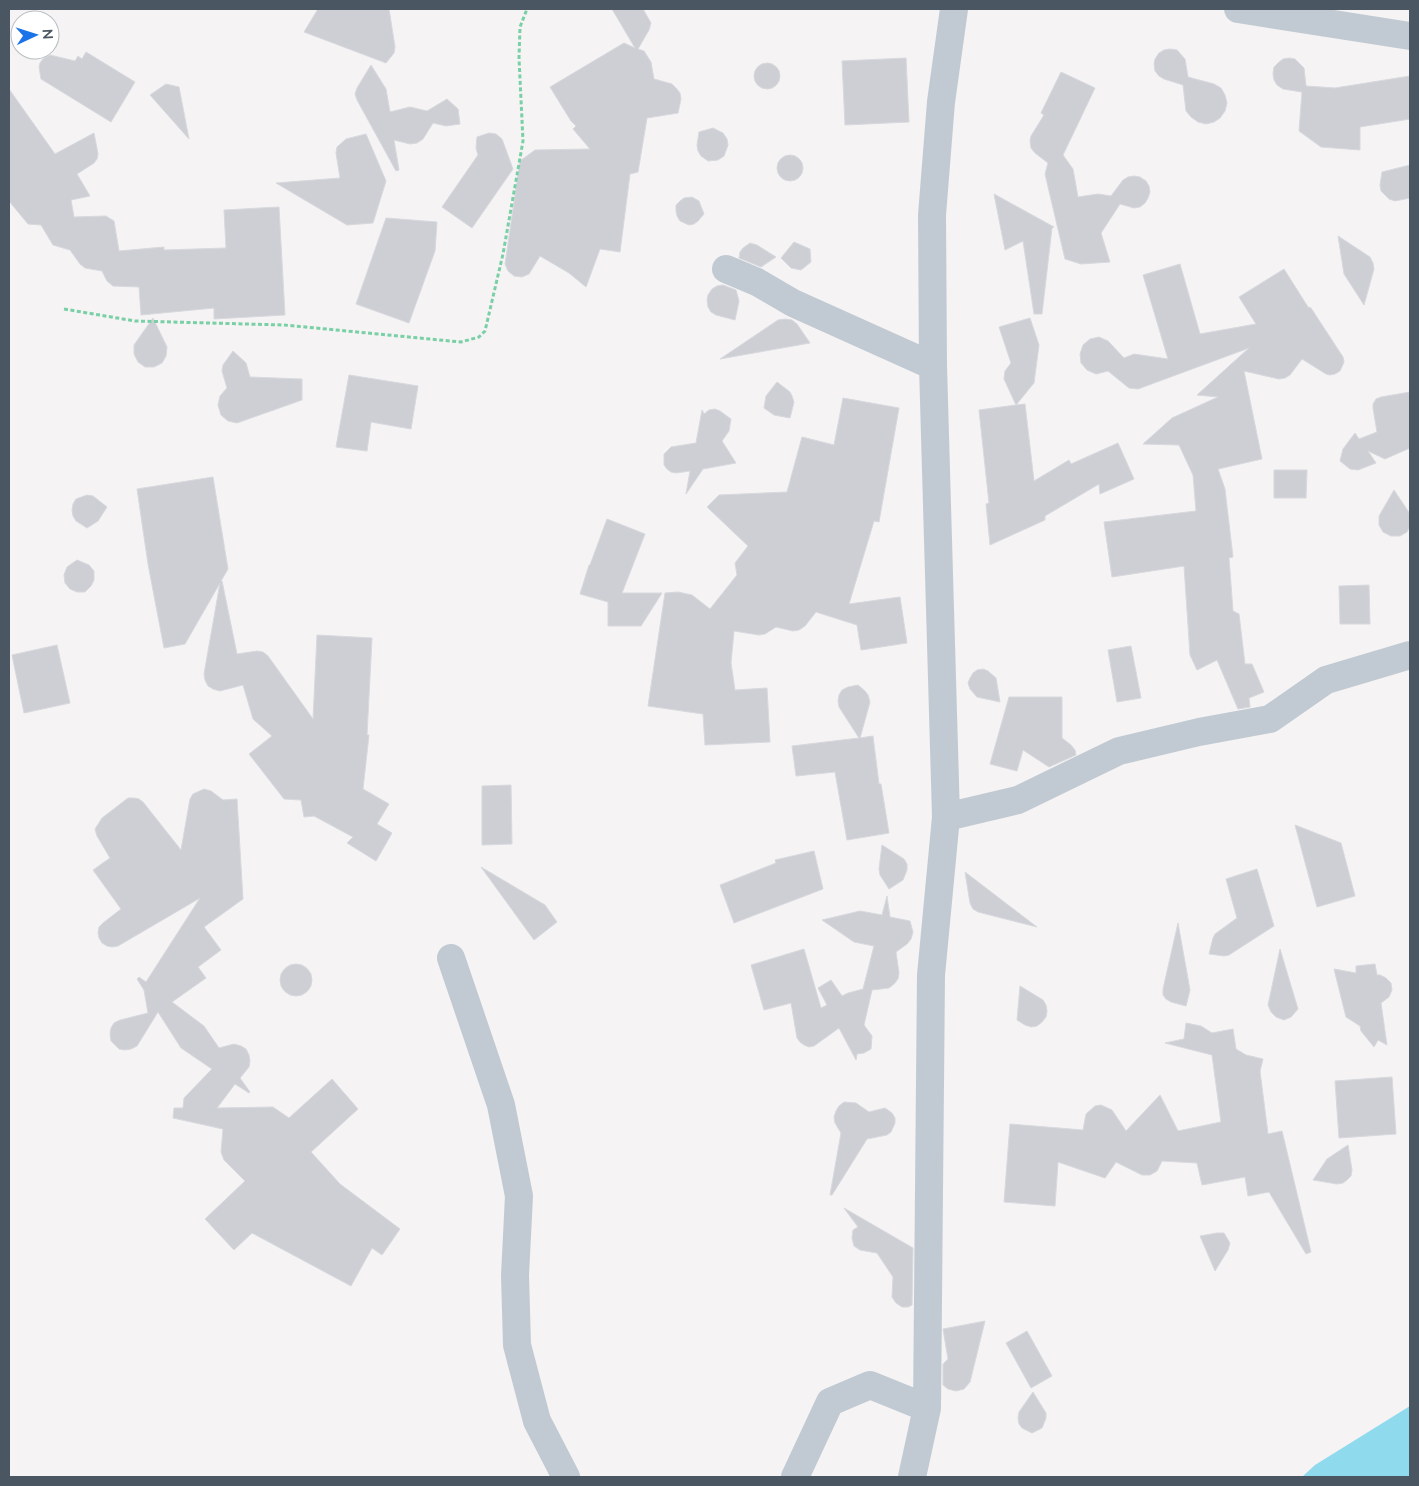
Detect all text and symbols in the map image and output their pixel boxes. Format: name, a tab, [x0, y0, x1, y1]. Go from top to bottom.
north arrow	[10, 10, 60, 60]
text: N	[38, 28, 57, 40]

